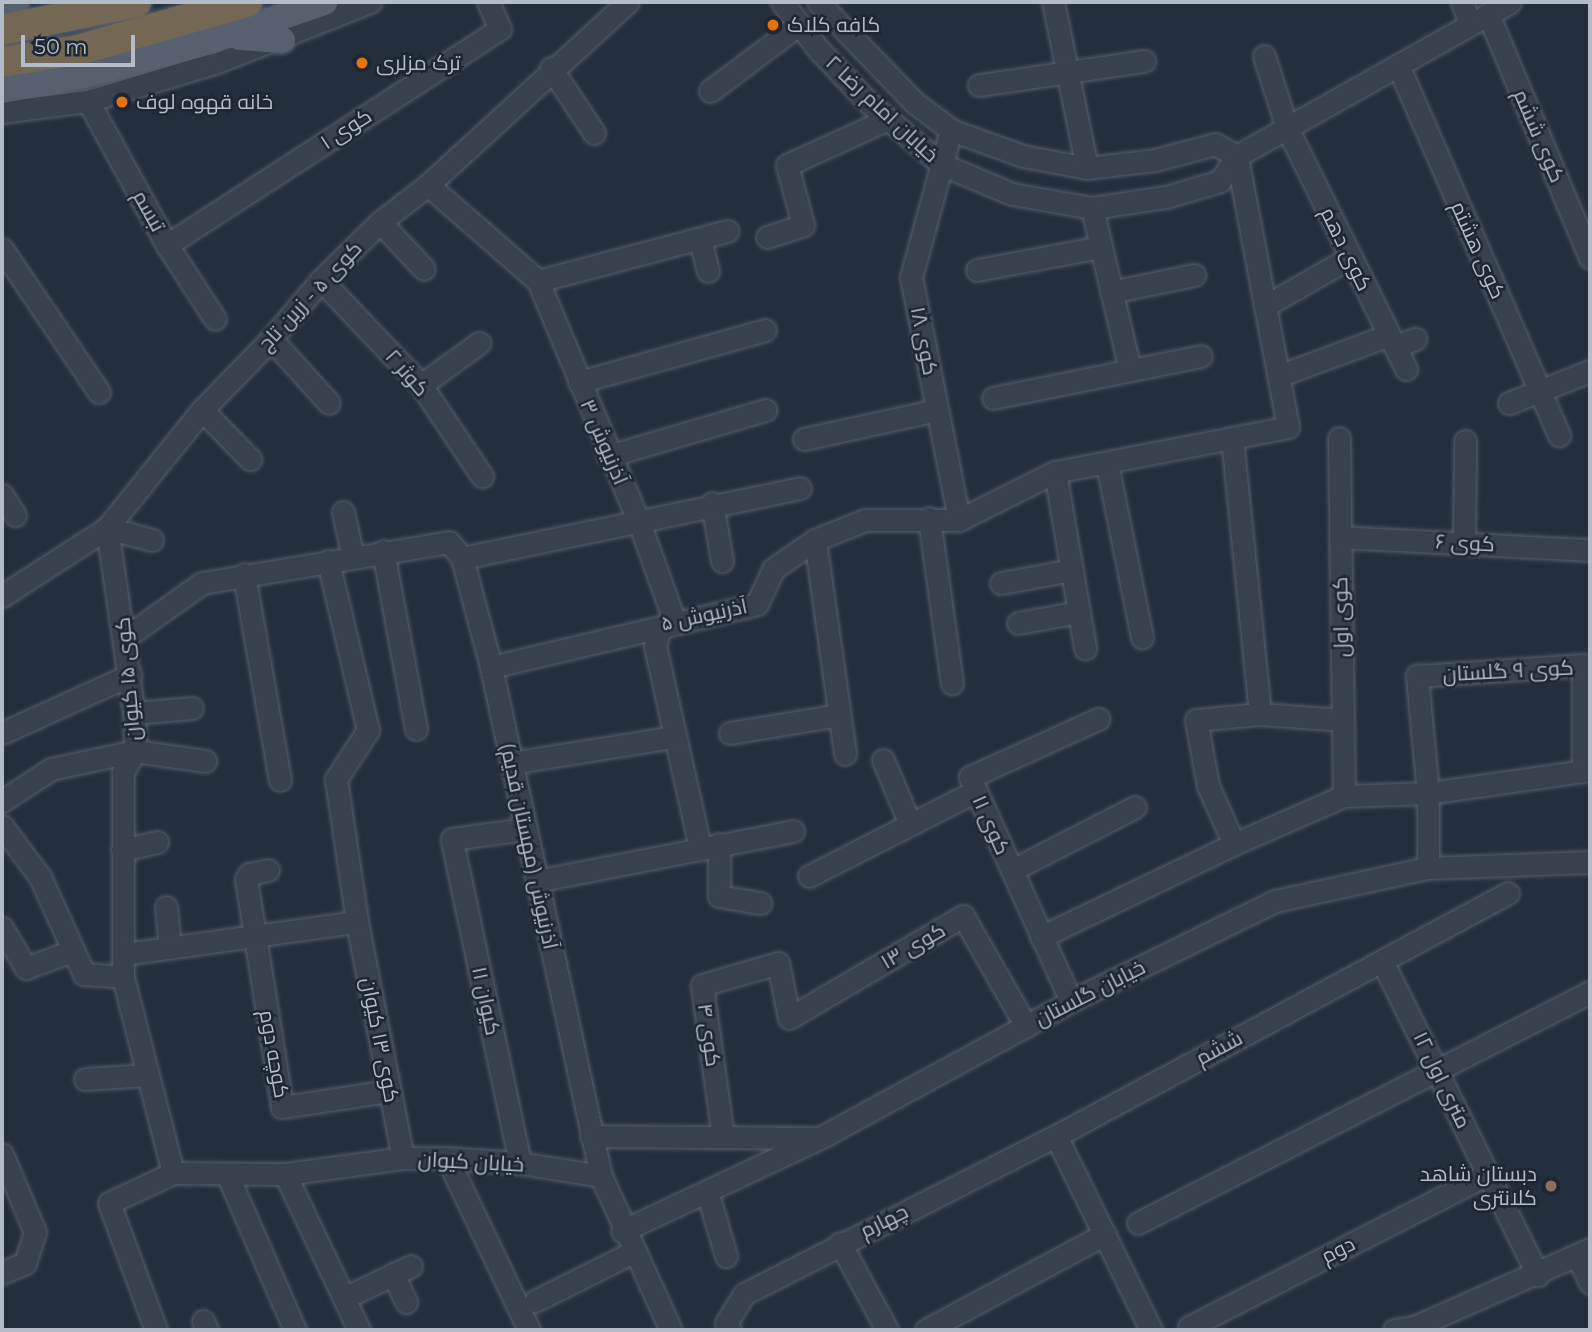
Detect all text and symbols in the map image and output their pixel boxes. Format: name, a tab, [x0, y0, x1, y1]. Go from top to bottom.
place label: کافه کلاک	[787, 12, 880, 38]
marker: کافه کلاک	[765, 17, 781, 33]
scale bar	[24, 21, 138, 65]
text: 50 m	[34, 34, 88, 59]
place label: ترک مزلری	[376, 50, 461, 76]
street label: خیابان امام رضا ۲	[820, 50, 944, 168]
marker: ترک مزلری	[354, 55, 370, 71]
street label: کوی ششم	[1508, 86, 1570, 186]
place label: خانه قهوه لوف	[136, 89, 273, 115]
marker: خانه قهوه لوف	[114, 94, 130, 110]
street label: کوی ۱	[316, 103, 376, 155]
street label: تبسم	[127, 186, 171, 236]
street label: کوی هشتم	[1445, 197, 1511, 303]
street label: کوی دهم	[1315, 203, 1377, 295]
street label: کوی ۵ - زرین تاج	[253, 236, 367, 356]
street label: کوی ۱۸	[905, 305, 943, 377]
street label: کوثر ۲	[380, 344, 434, 402]
street label: آذرنیوش ۳	[575, 395, 633, 489]
street label: کوی ۶	[1435, 529, 1495, 557]
street label: کوی اول	[1328, 576, 1354, 658]
street label: آذرنیوش ۵	[659, 594, 749, 636]
street label: کوی ۱۵ کیوان	[110, 616, 146, 742]
street label: کوی ۹ گلستان	[1442, 655, 1574, 687]
street label: آذرنیوش (مهستان قدیم)	[495, 740, 563, 952]
street label: کوی ۱۱	[967, 791, 1015, 859]
street label: کوی ۱۳	[876, 918, 950, 974]
street label: خیابان گلستان	[1031, 954, 1149, 1032]
street label: کیوان ۱۱	[466, 964, 506, 1038]
street label: کوی ۱۳ کیوان	[356, 975, 404, 1105]
street label: کوی ۴	[692, 1002, 726, 1068]
street label: کوچه دوم	[254, 1008, 294, 1100]
street label: ششم	[1191, 1025, 1247, 1071]
street label: ۱۲ متری اول	[1408, 1028, 1476, 1132]
street label: خیابان کیوان	[417, 1147, 525, 1177]
place label: دبستان شاهد کلانتری	[1420, 1161, 1537, 1211]
marker: دبستان شاهد کلانتری	[1543, 1178, 1559, 1194]
street label: چهارم	[856, 1199, 912, 1243]
street label: دوم	[1317, 1231, 1359, 1269]

